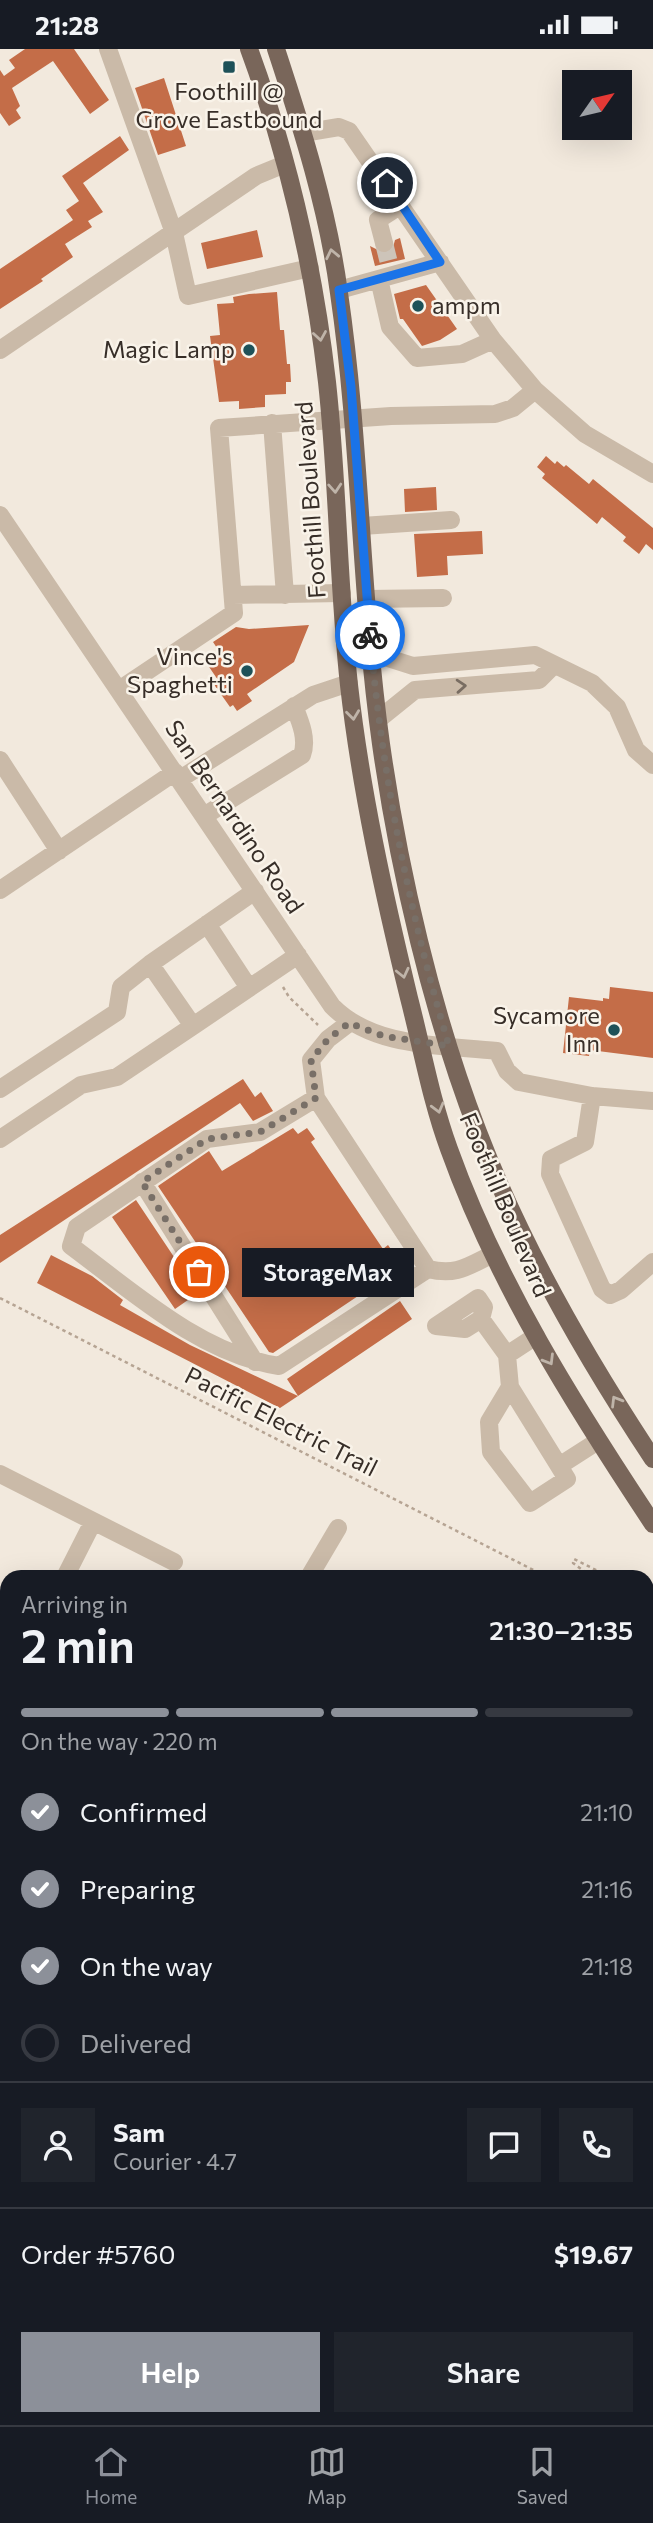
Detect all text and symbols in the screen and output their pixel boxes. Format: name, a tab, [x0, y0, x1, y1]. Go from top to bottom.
text: 21:28	[35, 9, 99, 40]
marker: Foothill @ Grove Eastbound	[221, 59, 237, 75]
north arrow	[562, 70, 632, 140]
map controls	[562, 70, 632, 140]
place label: Foothill @ Grove Eastbound	[136, 76, 322, 133]
pin	[357, 153, 417, 213]
icon: home	[368, 164, 406, 202]
one-way arrow	[325, 248, 340, 260]
place label: ampm	[432, 290, 501, 319]
marker: ampm	[410, 298, 426, 314]
one-way arrow	[313, 330, 328, 342]
place label: Magic Lamp	[103, 334, 235, 363]
marker: Magic Lamp	[241, 342, 257, 358]
street label: Foothill Boulevard	[288, 401, 331, 600]
one-way arrow	[328, 483, 343, 494]
courier	[335, 600, 405, 670]
icon: bike	[351, 616, 389, 654]
place label: Vince's Spaghetti	[127, 641, 233, 698]
marker: Vince's Spaghetti	[239, 663, 255, 679]
one-way arrow	[456, 679, 467, 694]
one-way arrow	[345, 709, 360, 721]
street label: San Bernardino Road	[160, 714, 311, 918]
one-way arrow	[395, 967, 410, 979]
place label: Sycamore Inn	[493, 1000, 600, 1057]
marker: Sycamore Inn	[606, 1022, 622, 1038]
one-way arrow	[429, 1102, 444, 1114]
street label: Foothill Boulevard	[454, 1108, 558, 1301]
pin	[169, 1242, 229, 1302]
callout: StorageMax	[241, 1247, 412, 1297]
icon: bag	[180, 1253, 218, 1291]
text: StorageMax	[263, 1258, 393, 1286]
one-way arrow	[541, 1352, 554, 1365]
street label: Pacific Electric Trail	[181, 1360, 383, 1482]
one-way arrow	[611, 1396, 624, 1409]
text: Arriving in	[21, 1590, 128, 1618]
text: 21:30–21:35	[489, 1614, 633, 1645]
text: 2 min	[21, 1616, 135, 1672]
text: On the way · 220 m	[21, 1727, 218, 1755]
icon: check	[21, 1793, 59, 1831]
text: Confirmed	[80, 1796, 207, 1827]
text: 21:10	[580, 1798, 633, 1826]
icon: check	[21, 1870, 59, 1908]
text: Preparing	[80, 1873, 195, 1904]
text: 21:16	[581, 1875, 633, 1903]
icon: check	[21, 1947, 59, 1985]
text: On the way	[80, 1950, 213, 1981]
text: 21:18	[581, 1952, 633, 1980]
text: Delivered	[80, 2027, 191, 2058]
button: person	[21, 2108, 95, 2182]
button: chat	[467, 2108, 541, 2182]
button: phone	[559, 2108, 633, 2182]
text: Sam	[113, 2116, 165, 2147]
text: Courier · 4.7	[113, 2147, 237, 2175]
text: Order #5760	[21, 2238, 175, 2269]
text: $19.67	[554, 2238, 633, 2269]
button: Help	[21, 2332, 320, 2412]
button: Share	[334, 2332, 633, 2412]
tab: Home	[85, 2443, 137, 2508]
tab: Map	[307, 2443, 347, 2508]
tab: Saved	[517, 2443, 568, 2508]

